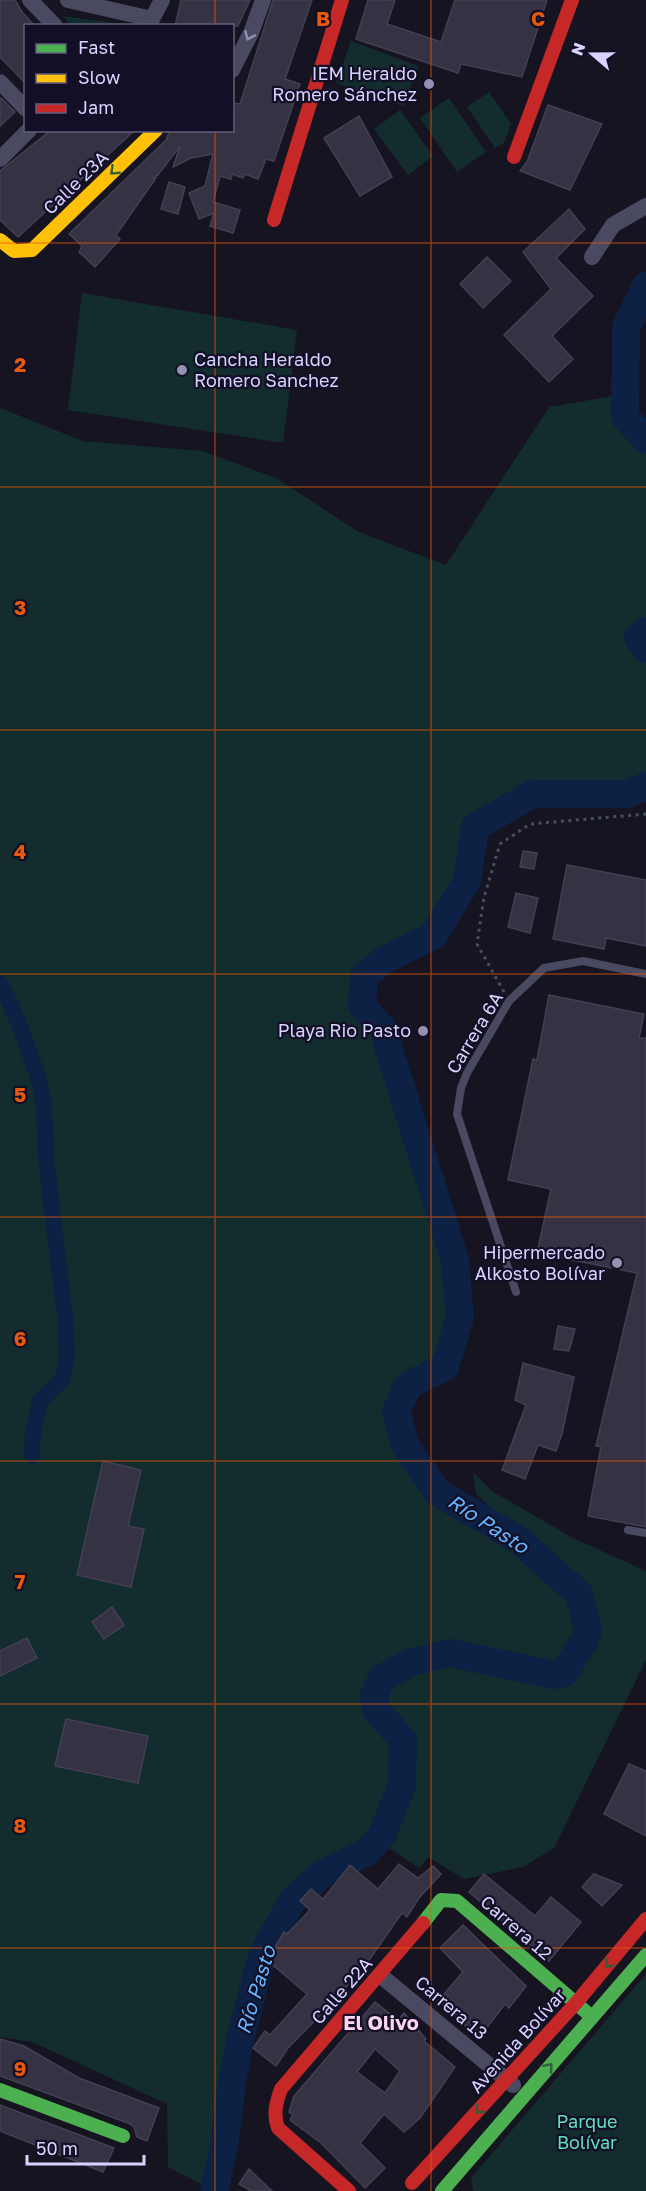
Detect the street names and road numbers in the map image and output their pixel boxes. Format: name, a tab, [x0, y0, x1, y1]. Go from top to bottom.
street label: Calle 23A	[38, 146, 112, 219]
street label: Carrera 6A	[441, 988, 507, 1077]
street label: Carrera 12	[476, 1890, 557, 1964]
street label: Calle 22A	[306, 1952, 376, 2028]
street label: Carrera 13	[411, 1971, 492, 2044]
street label: Avenida Bolívar	[465, 1984, 570, 2097]

